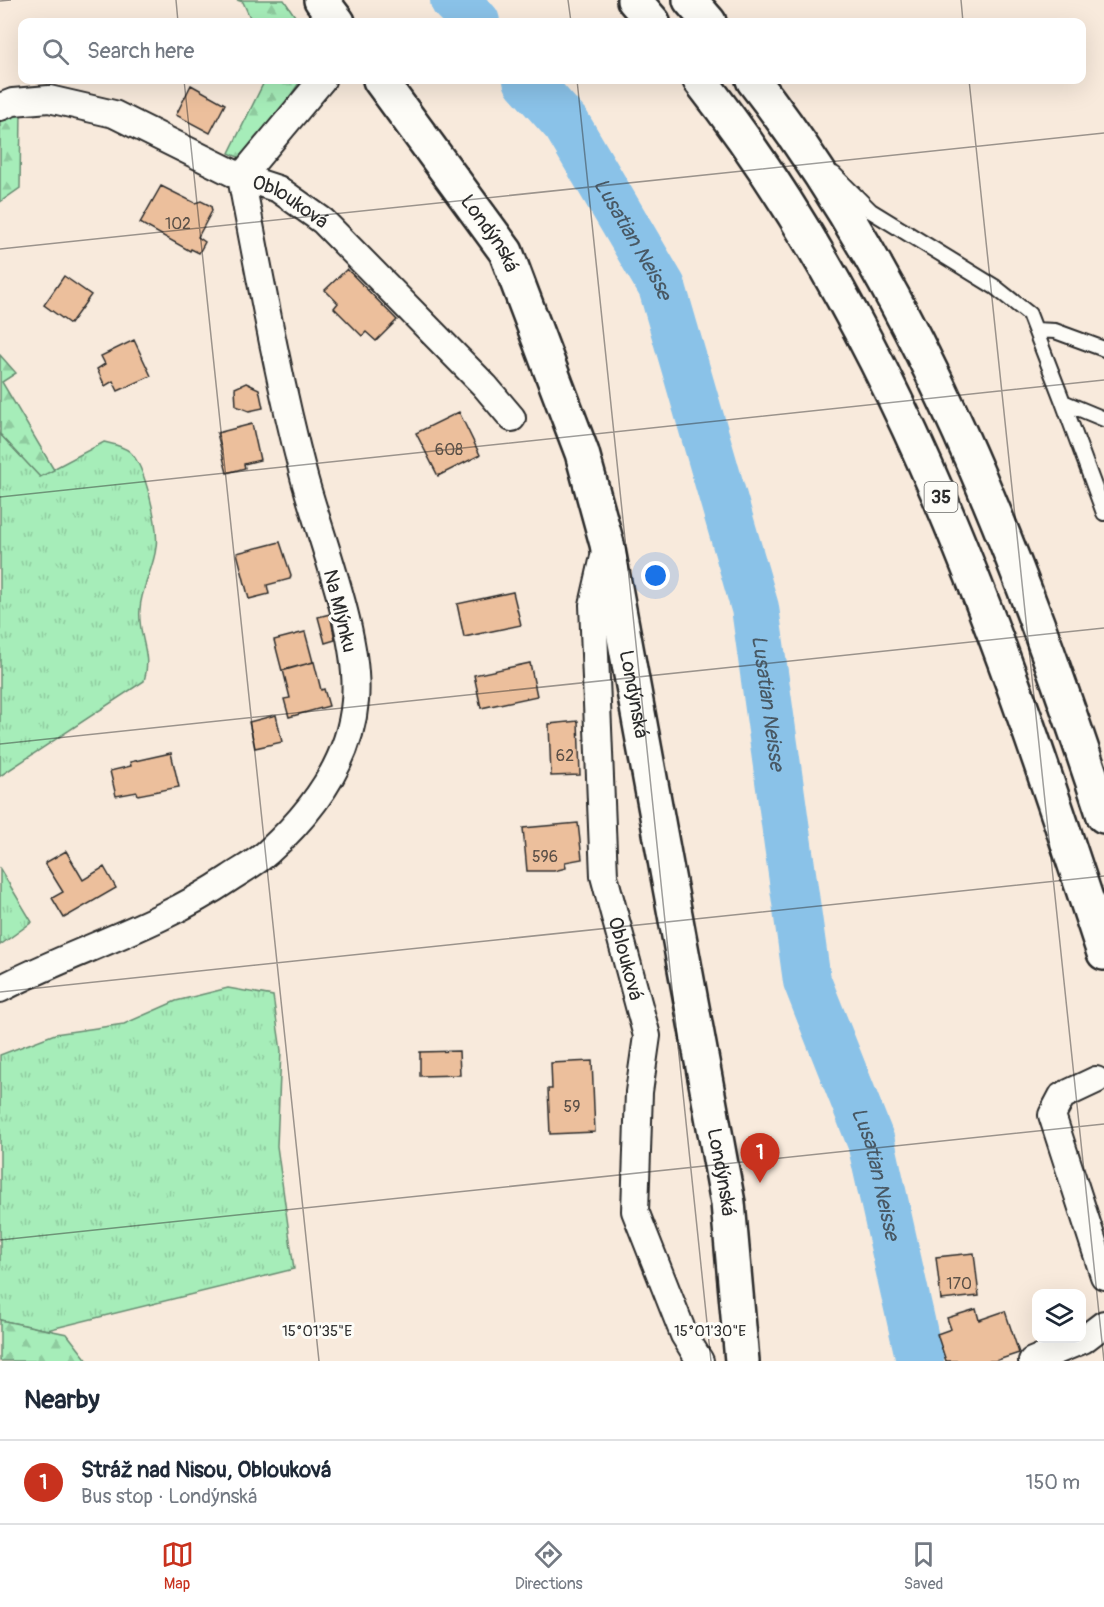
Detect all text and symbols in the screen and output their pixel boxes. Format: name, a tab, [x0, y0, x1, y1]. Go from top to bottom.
search box	[18, 18, 1086, 84]
icon: search	[39, 35, 72, 68]
text: Search here	[87, 37, 194, 65]
street label: Oblouková	[249, 169, 334, 234]
water label: Lusatian Neisse	[588, 173, 679, 305]
street label: Londýnská	[455, 189, 525, 275]
house number: 102	[165, 214, 191, 234]
house number: 608	[435, 440, 463, 460]
road number: 35	[924, 482, 958, 512]
your location	[641, 561, 670, 590]
street label: Na Mlýnku	[318, 567, 362, 655]
water label: Lusatian Neisse	[745, 634, 791, 775]
street label: Londýnská	[614, 648, 655, 740]
house number: 62	[556, 746, 574, 766]
house number: 596	[532, 847, 558, 867]
street label: Oblouková	[603, 914, 649, 1003]
house number: 59	[564, 1097, 580, 1117]
water label: Lusatian Neisse	[845, 1103, 907, 1245]
street label: Londýnská	[702, 1126, 742, 1217]
pin: 1	[740, 1134, 780, 1183]
house number: 170	[946, 1274, 972, 1294]
map controls	[1032, 1289, 1086, 1343]
button: layers	[1032, 1289, 1086, 1343]
text: 15°01'35"E	[282, 1322, 352, 1341]
text: 15°01'30"E	[674, 1322, 746, 1341]
text: Nearby	[24, 1384, 100, 1416]
text: Stráž nad Nisou, Oblouková	[81, 1456, 331, 1484]
text: 1	[40, 1470, 47, 1495]
text: 150 m	[1026, 1470, 1080, 1495]
text: Bus stop · Londýnská	[81, 1484, 257, 1509]
tab: Map	[161, 1538, 194, 1594]
tab: Directions	[515, 1538, 583, 1594]
tab: Saved	[904, 1538, 943, 1594]

